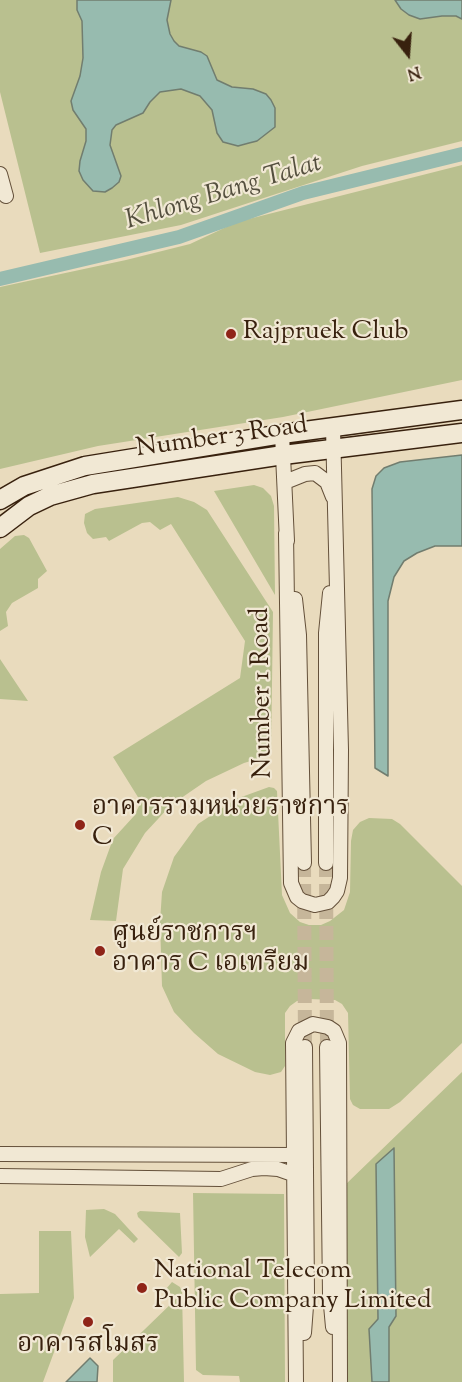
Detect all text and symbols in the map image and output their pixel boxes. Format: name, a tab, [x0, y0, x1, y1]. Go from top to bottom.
north arrow	[378, 24, 438, 84]
text: N	[404, 59, 423, 85]
water label: Khlong Bang Talat	[122, 149, 326, 239]
place label: Rajpruek Club	[243, 318, 408, 350]
marker: Rajpruek Club	[224, 327, 238, 341]
street label: Number 3 Road	[134, 412, 310, 466]
street label: Number 1 Road	[247, 607, 281, 779]
place label: อาคารรวมหน่วยราชการ C	[92, 794, 349, 856]
marker: อาคารรวมหน่วยราชการ C	[73, 818, 87, 832]
place label: ศูนย์ราชการฯ อาคาร C เอเทรียม	[112, 920, 309, 982]
marker: ศูนย์ราชการฯ อาคาร C เอเทรียม	[93, 944, 107, 958]
place label: National Telecom Public Company Limited	[154, 1257, 432, 1318]
marker: National Telecom Public Company Limited	[135, 1281, 149, 1295]
marker: อาคารสโมสร	[81, 1315, 95, 1329]
place label: อาคารสโมสร	[17, 1331, 159, 1363]

